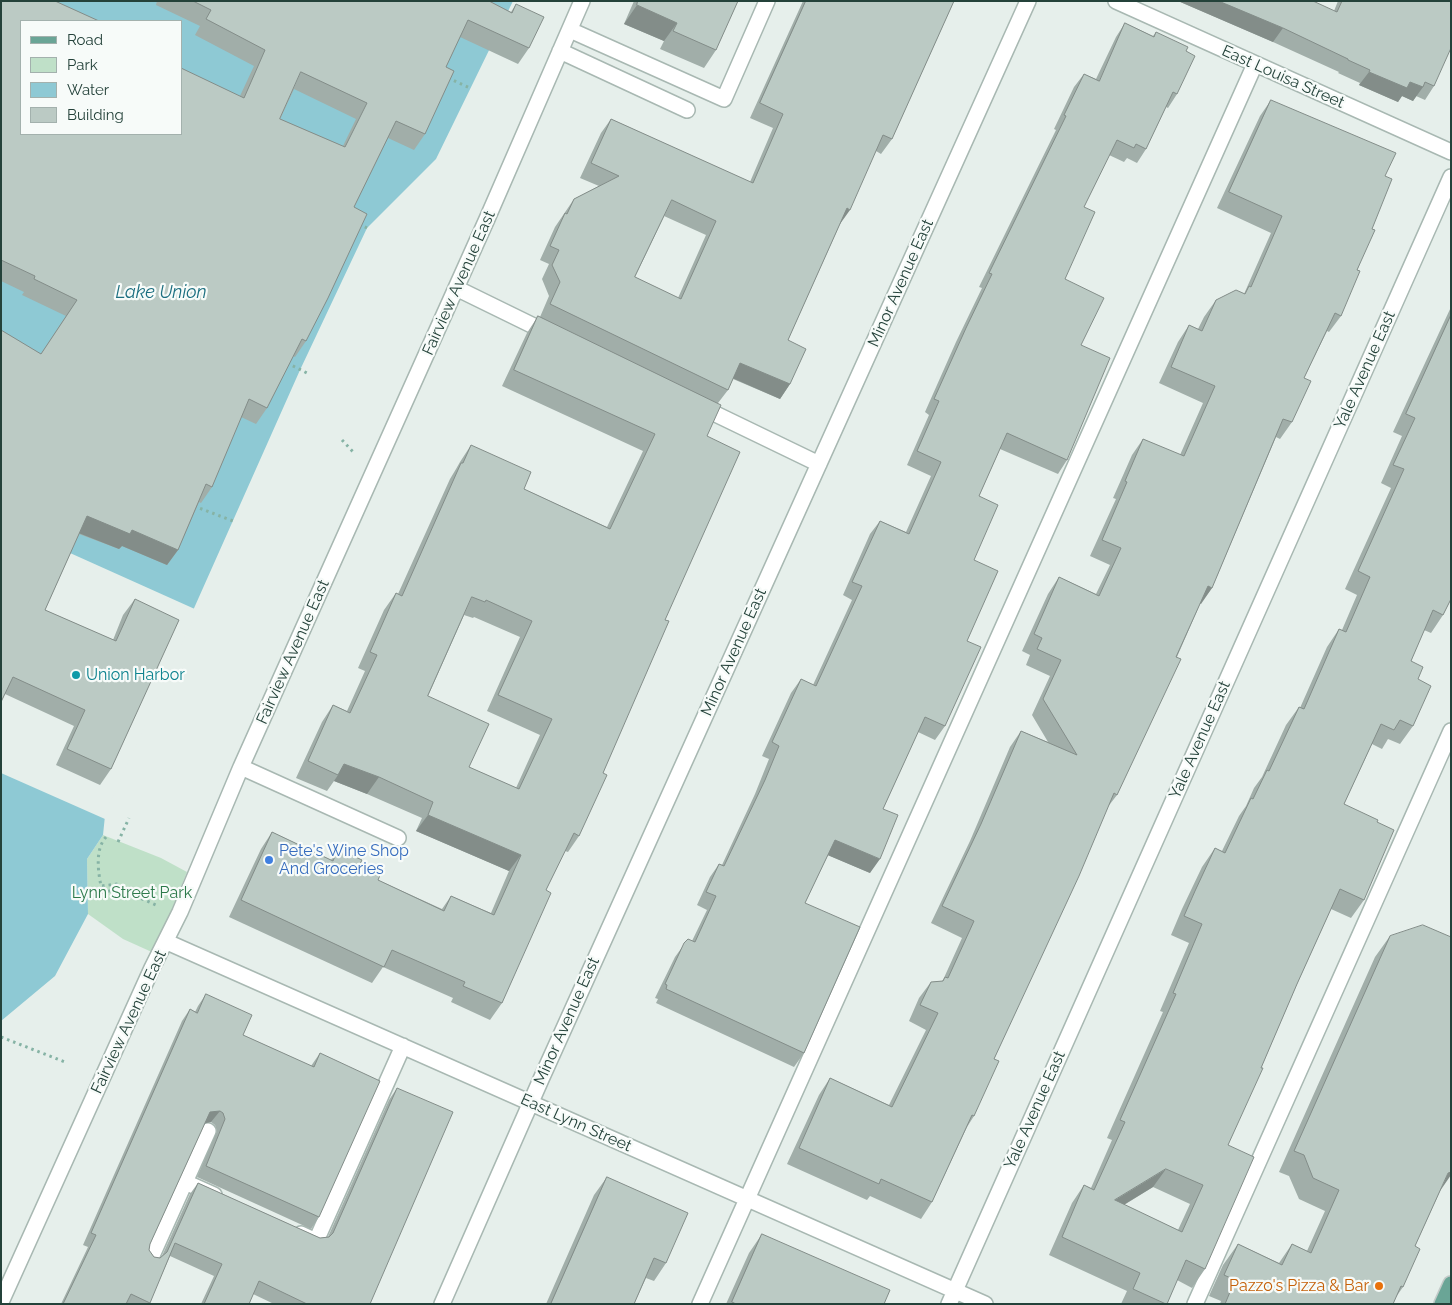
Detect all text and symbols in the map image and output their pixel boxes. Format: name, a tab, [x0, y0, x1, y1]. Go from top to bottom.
legend	[20, 20, 182, 135]
text: Road	[67, 31, 103, 49]
street label: East Louisa Street	[1219, 41, 1347, 113]
text: Park	[67, 56, 98, 74]
text: Water	[67, 81, 109, 99]
text: Building	[67, 106, 124, 124]
street label: Fairview Avenue East	[418, 208, 500, 358]
street label: Minor Avenue East	[864, 216, 938, 350]
water label: Lake Union	[115, 282, 207, 304]
street label: Yale Avenue East	[1330, 308, 1400, 432]
street label: Fairview Avenue East	[252, 577, 334, 727]
street label: Minor Avenue East	[697, 585, 771, 719]
place label: Union Harbor	[86, 665, 185, 685]
marker: Union Harbor	[70, 669, 82, 681]
street label: Yale Avenue East	[1165, 678, 1235, 802]
place label: Pete's Wine Shop And Groceries	[279, 841, 409, 879]
marker: Pete's Wine Shop And Groceries	[263, 854, 275, 866]
park label: Lynn Street Park	[72, 883, 192, 903]
street label: Fairview Avenue East	[87, 947, 171, 1097]
street label: Minor Avenue East	[530, 954, 604, 1088]
street label: Yale Avenue East	[1000, 1048, 1070, 1172]
street label: East Lynn Street	[518, 1090, 634, 1156]
place label: Pazzo's Pizza & Bar	[1229, 1276, 1369, 1296]
marker: Pazzo's Pizza & Bar	[1373, 1280, 1385, 1292]

